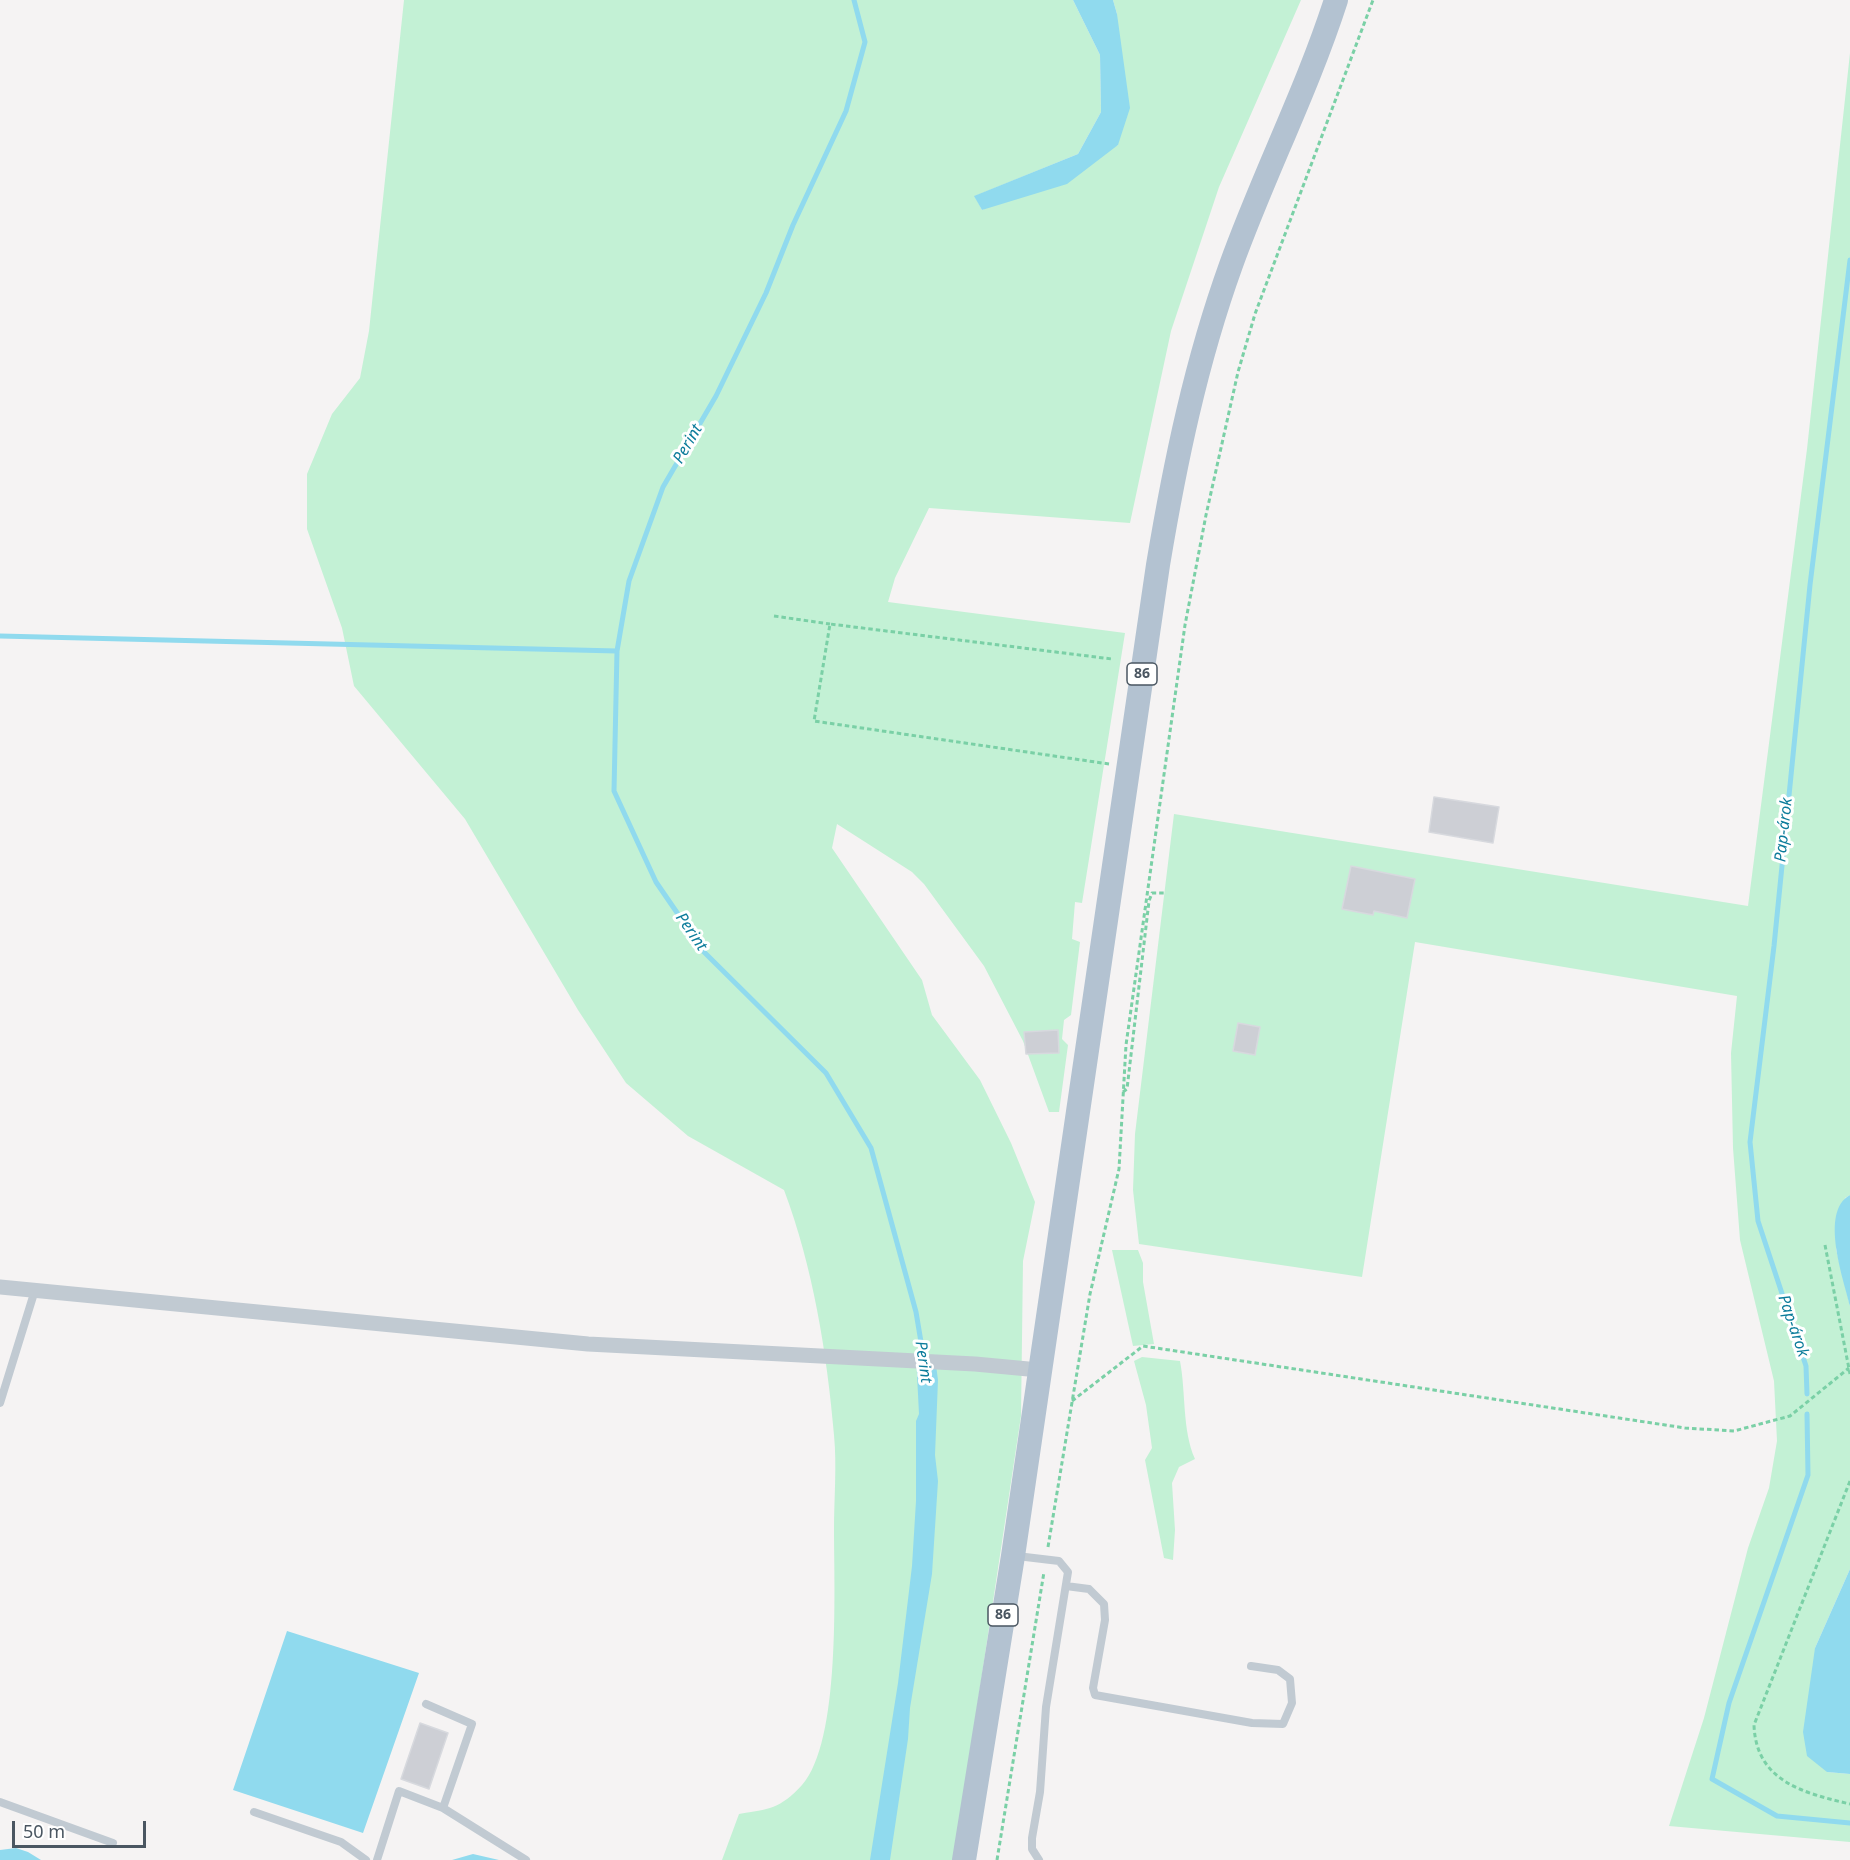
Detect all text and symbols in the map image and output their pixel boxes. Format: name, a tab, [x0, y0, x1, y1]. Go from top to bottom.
water label: Perint	[669, 421, 707, 467]
road number: 86	[1127, 663, 1157, 685]
water label: Pap-árok	[1771, 797, 1797, 863]
water label: Perint	[671, 909, 711, 955]
water label: Pap-árok	[1773, 1292, 1813, 1360]
water label: Perint	[911, 1340, 935, 1384]
road number: 86	[988, 1604, 1018, 1626]
scale bar	[15, 1809, 148, 1847]
text: 50 m	[23, 1819, 65, 1843]

